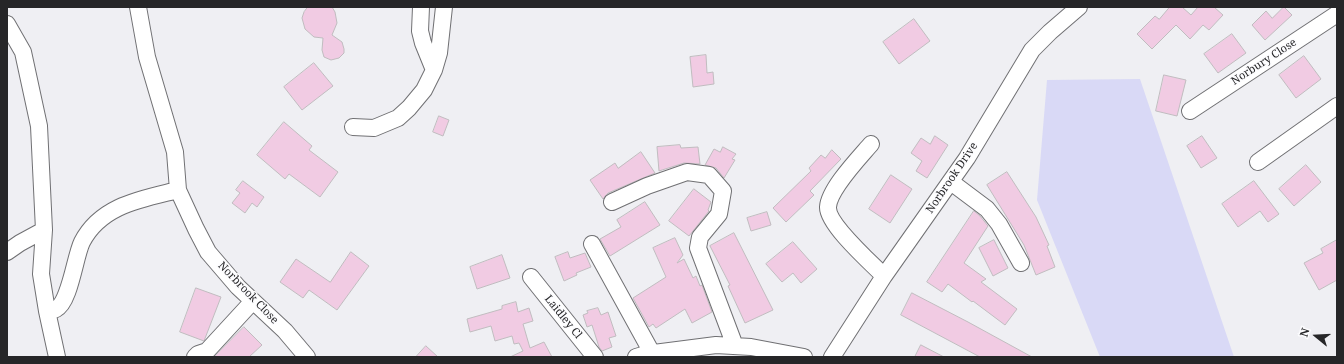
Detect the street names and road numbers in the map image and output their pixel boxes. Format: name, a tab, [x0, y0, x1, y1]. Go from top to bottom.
street label: Norbury Close	[1229, 36, 1299, 88]
street label: Norbrook Drive	[923, 140, 981, 216]
street label: Norbrook Close	[215, 259, 281, 327]
street label: Laidley Cl	[542, 293, 584, 341]

